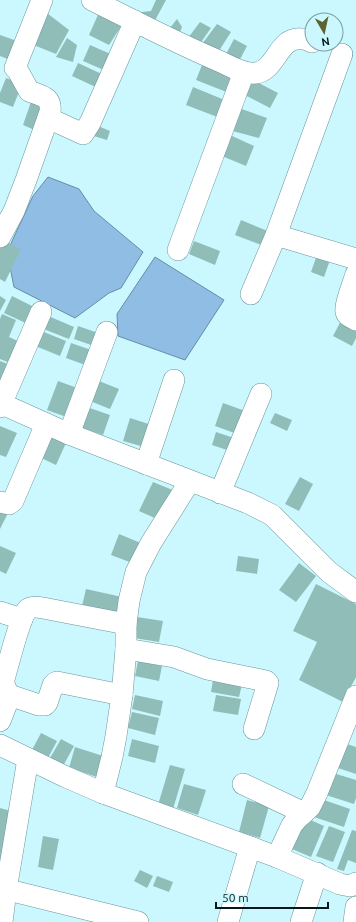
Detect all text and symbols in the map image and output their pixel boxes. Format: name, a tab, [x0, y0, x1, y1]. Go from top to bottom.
north arrow	[304, 12, 344, 52]
text: N	[321, 35, 331, 48]
scale bar	[216, 884, 328, 910]
text: 50 m	[222, 891, 249, 904]

